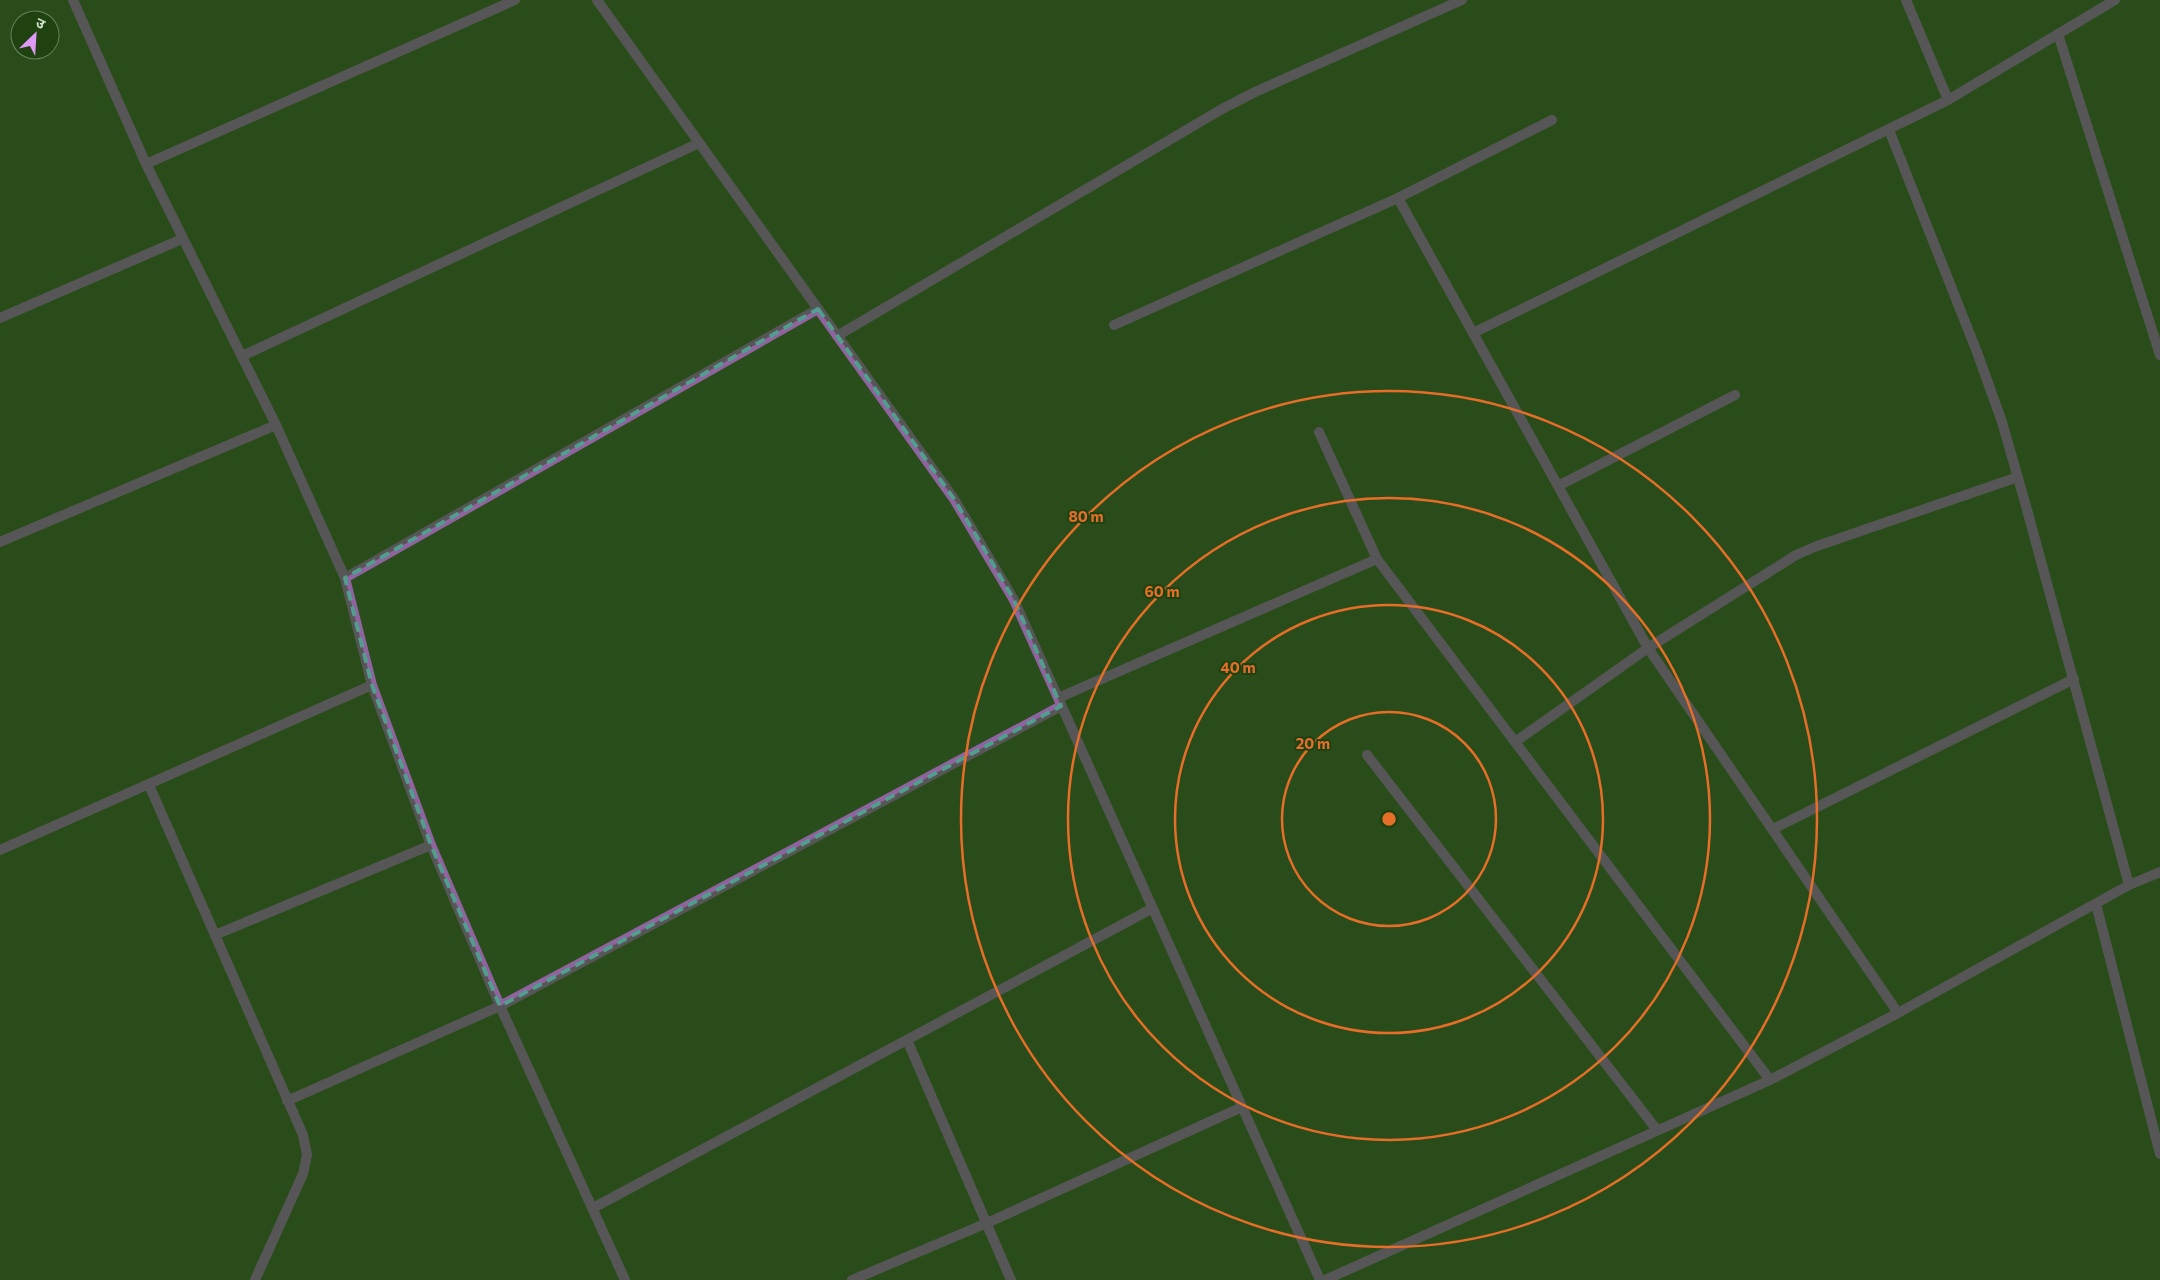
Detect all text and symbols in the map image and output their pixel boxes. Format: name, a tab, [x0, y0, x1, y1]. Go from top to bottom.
north arrow	[10, 10, 60, 60]
text: उ	[33, 13, 49, 33]
text: 80 m	[1068, 507, 1104, 525]
text: 60 m	[1144, 582, 1180, 600]
text: 40 m	[1220, 658, 1256, 676]
text: 20 m	[1296, 734, 1330, 752]
centre of rings	[1380, 810, 1398, 828]

